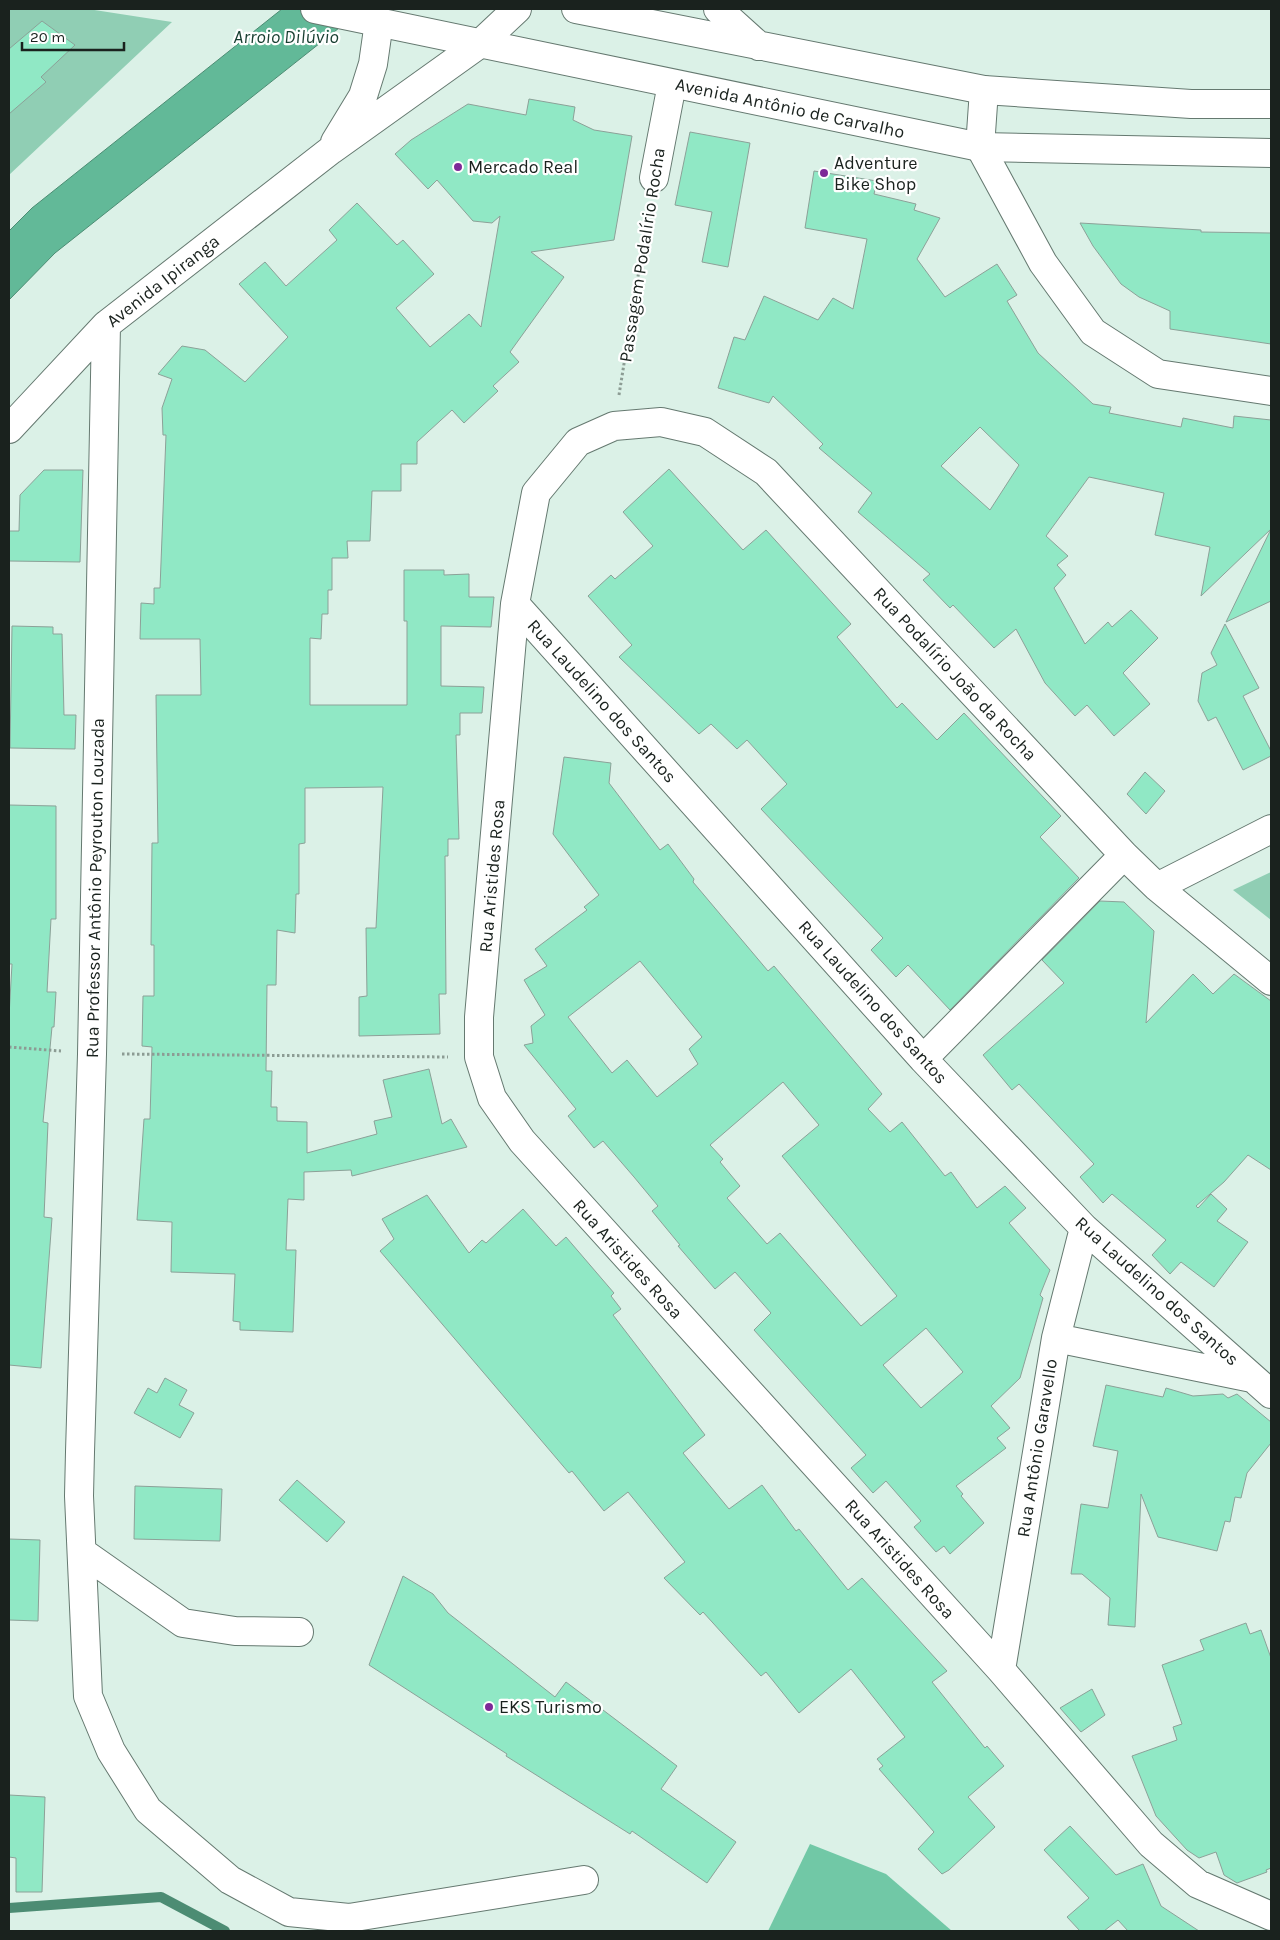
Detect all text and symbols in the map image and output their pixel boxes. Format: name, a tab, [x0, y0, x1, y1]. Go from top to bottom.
scale bar	[22, 20, 125, 52]
water label: Arroio Dilúvio	[233, 26, 339, 48]
text: 20 m	[30, 28, 65, 46]
street label: Avenida Antônio de Carvalho	[673, 73, 907, 143]
street label: Passagem Podalírio Rocha	[614, 146, 670, 364]
place label: Adventure Bike Shop	[834, 152, 918, 195]
place label: Mercado Real	[468, 156, 578, 178]
marker: Mercado Real	[452, 161, 464, 173]
marker: Adventure Bike Shop	[818, 167, 830, 179]
street label: Avenida Ipiranga	[102, 230, 224, 332]
street label: Rua Podalírio João da Rocha	[869, 582, 1041, 766]
street label: Rua Laudelino dos Santos	[523, 615, 681, 787]
street label: Rua Professor Antônio Peyrouton Louzada	[81, 718, 109, 1058]
street label: Rua Aristides Rosa	[474, 798, 510, 954]
street label: Rua Laudelino dos Santos	[794, 916, 952, 1088]
street label: Rua Aristides Rosa	[568, 1194, 688, 1324]
street label: Rua Laudelino dos Santos	[1071, 1212, 1243, 1370]
street label: Rua Antônio Garavello	[1012, 1357, 1062, 1539]
street label: Rua Aristides Rosa	[840, 1494, 960, 1624]
place label: EKS Turismo	[499, 1696, 602, 1718]
marker: EKS Turismo	[483, 1701, 495, 1713]

